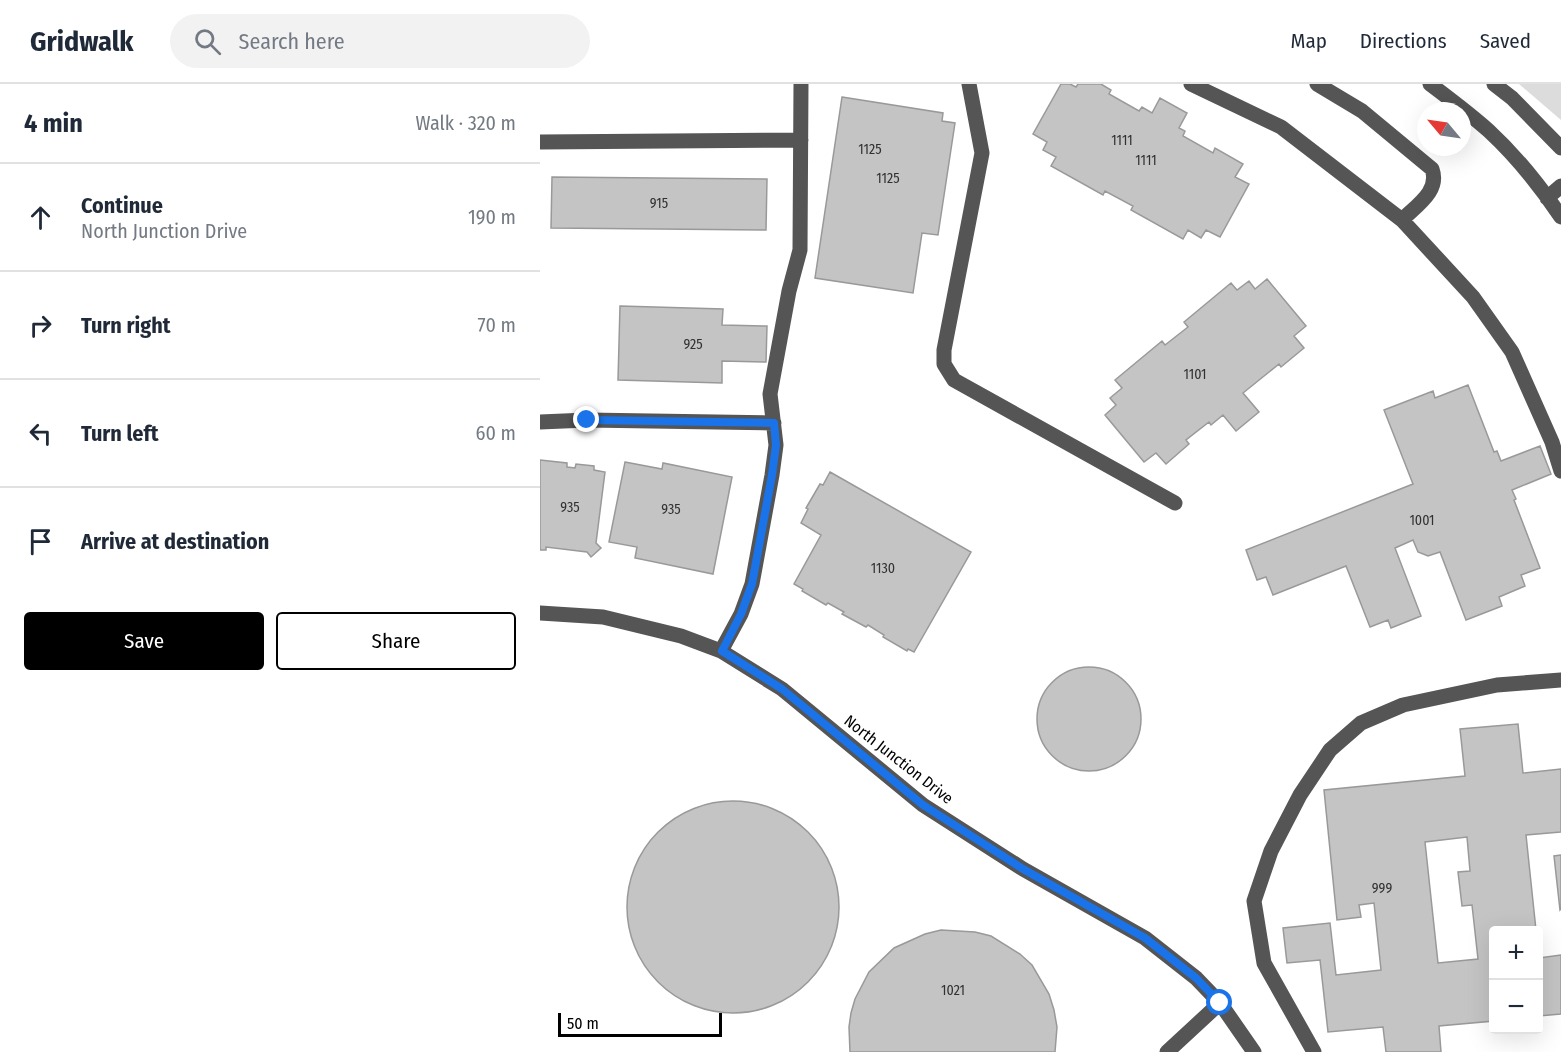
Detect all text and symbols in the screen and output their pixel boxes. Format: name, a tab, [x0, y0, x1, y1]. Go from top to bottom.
search box	[170, 14, 590, 68]
text: Gridwalk	[30, 25, 134, 58]
icon: search	[191, 25, 224, 58]
text: Search here	[239, 28, 345, 55]
text: Map	[1290, 28, 1327, 54]
text: Directions	[1360, 28, 1447, 54]
text: Saved	[1480, 28, 1531, 54]
north arrow	[1417, 102, 1471, 156]
text: 4 min	[24, 108, 83, 139]
text: Walk · 320 m	[416, 111, 516, 135]
house number: 1111	[1111, 132, 1133, 149]
house number: 1125	[858, 141, 882, 158]
house number: 1111	[1135, 152, 1157, 169]
house number: 1125	[876, 170, 900, 187]
text: Continue	[81, 192, 163, 219]
house number: 915	[650, 195, 668, 212]
icon: ahead	[24, 201, 57, 234]
text: 190 m	[468, 205, 516, 229]
text: North Junction Drive	[81, 219, 247, 243]
icon: right	[24, 309, 57, 342]
text: Turn right	[81, 312, 170, 339]
text: 70 m	[478, 313, 516, 337]
house number: 925	[683, 336, 703, 353]
house number: 1101	[1183, 366, 1207, 383]
route end	[573, 406, 599, 432]
icon: left	[24, 417, 57, 450]
text: Turn left	[81, 420, 159, 447]
text: 60 m	[476, 421, 516, 445]
house number: 935	[560, 499, 580, 516]
house number: 935	[661, 501, 681, 518]
house number: 1001	[1409, 512, 1435, 529]
icon: arrive	[24, 525, 57, 558]
text: Arrive at destination	[81, 528, 269, 555]
house number: 1130	[871, 560, 895, 577]
button: Save	[24, 612, 264, 670]
button: Share	[276, 612, 516, 670]
street label: North Junction Drive	[840, 711, 957, 808]
house number: 999	[1372, 880, 1392, 897]
map controls	[1489, 926, 1543, 1034]
button: +	[1489, 926, 1543, 980]
button: −	[1489, 980, 1543, 1034]
house number: 1021	[941, 982, 965, 999]
route start	[1206, 989, 1232, 1015]
scale bar	[558, 1010, 722, 1038]
text: 50 m	[567, 1014, 599, 1033]

